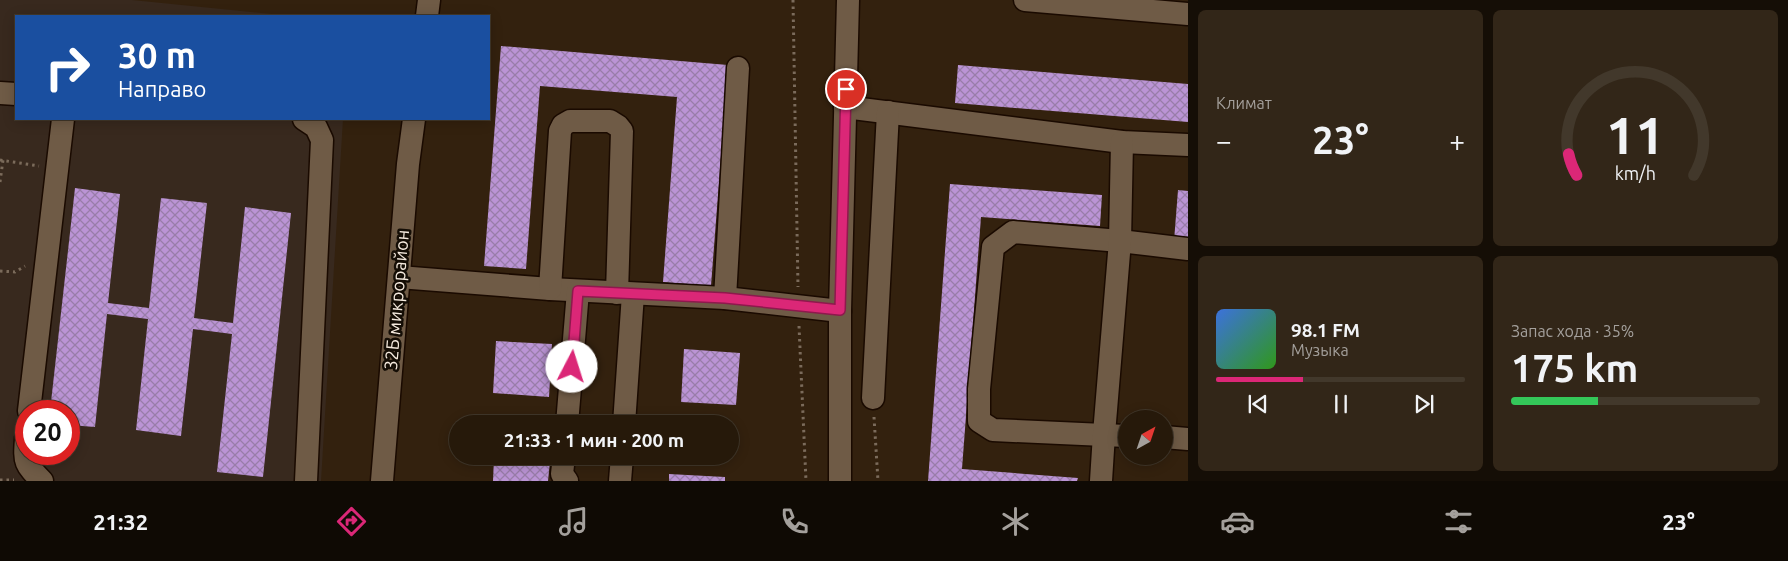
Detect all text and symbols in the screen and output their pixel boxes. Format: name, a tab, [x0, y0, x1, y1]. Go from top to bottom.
icon: right	[35, 35, 100, 100]
text: 30 m	[118, 35, 196, 75]
pin	[825, 68, 867, 110]
icon: arrive	[832, 75, 860, 103]
text: Направо	[118, 76, 206, 101]
text: Климат	[1216, 94, 1272, 112]
text: 11	[1606, 106, 1665, 164]
text: 23°	[1312, 119, 1369, 161]
text: −	[1216, 125, 1232, 156]
text: +	[1449, 125, 1465, 156]
text: km/h	[1615, 163, 1656, 183]
street label: 32Б микрорайон	[380, 229, 412, 371]
text: 98.1 FM	[1291, 319, 1360, 341]
text: Запас хода · 35%	[1511, 322, 1634, 340]
position arrow	[545, 340, 597, 392]
text: Музыка	[1291, 341, 1349, 359]
text: 175 km	[1511, 347, 1638, 389]
icon: previous	[1244, 390, 1272, 418]
icon: pause	[1327, 390, 1355, 418]
icon: next	[1410, 390, 1438, 418]
speed limit sign: 20	[15, 400, 80, 465]
north arrow	[1118, 410, 1172, 465]
map controls	[1118, 410, 1173, 465]
text: 21:33 · 1 мин · 200 m	[504, 429, 684, 451]
icon: directions	[334, 504, 369, 539]
icon: music	[556, 504, 591, 539]
icon: phone	[777, 504, 812, 539]
icon: climate	[998, 504, 1033, 539]
icon: car	[1220, 504, 1255, 539]
icon: filters	[1441, 504, 1476, 539]
text: 21:32	[93, 509, 148, 534]
text: 23°	[1662, 509, 1695, 534]

